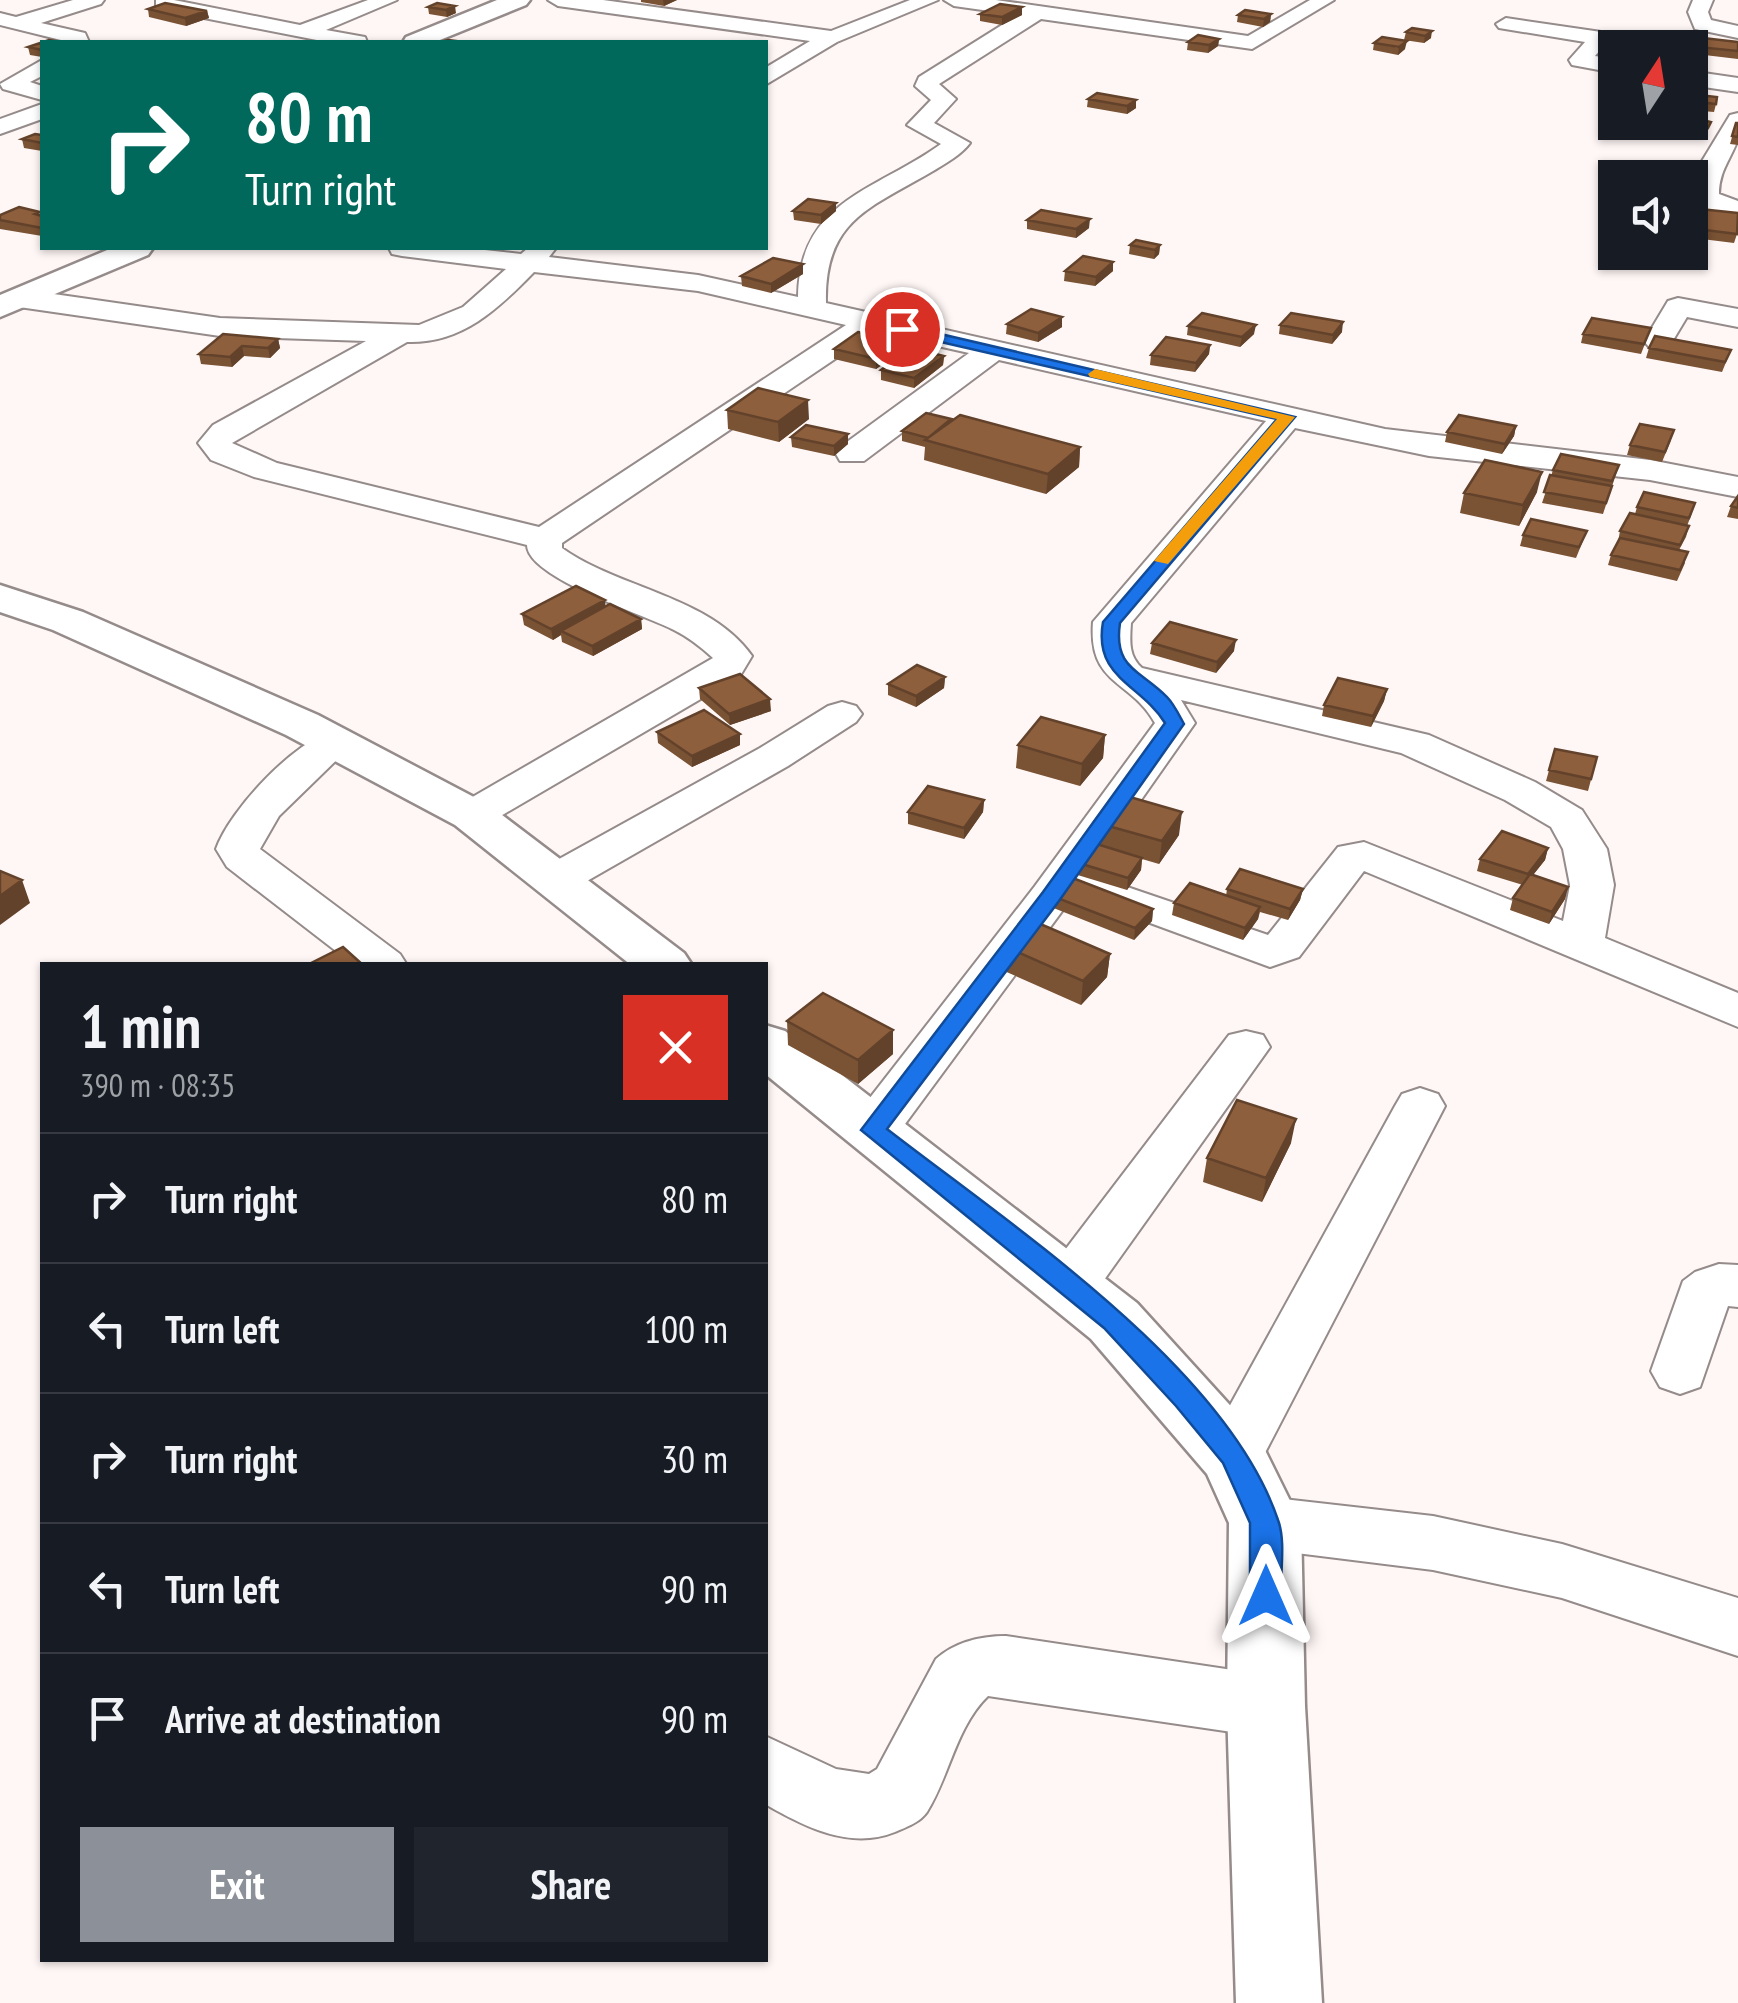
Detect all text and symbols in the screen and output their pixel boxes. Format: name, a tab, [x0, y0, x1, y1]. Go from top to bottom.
north arrow	[1598, 30, 1708, 140]
map controls	[1598, 30, 1708, 270]
text: 80 m	[245, 71, 373, 161]
icon: right	[80, 80, 210, 210]
text: Turn right	[245, 159, 396, 217]
button: sound	[1598, 160, 1708, 270]
pin	[860, 287, 945, 372]
icon: arrive	[875, 302, 930, 357]
text: 1 min	[80, 987, 201, 1065]
button: close	[623, 995, 728, 1100]
text: 390 m · 08:35	[80, 1064, 235, 1106]
icon: right	[80, 1171, 135, 1226]
text: Turn right	[165, 1174, 297, 1223]
text: 80 m	[661, 1174, 728, 1223]
icon: left	[80, 1301, 135, 1356]
text: Turn left	[165, 1304, 279, 1353]
text: 100 m	[644, 1304, 728, 1353]
icon: right	[80, 1431, 135, 1486]
text: Turn right	[165, 1434, 297, 1483]
text: 30 m	[661, 1434, 728, 1483]
position arrow	[1214, 1544, 1318, 1648]
icon: left	[80, 1561, 135, 1616]
text: Turn left	[165, 1564, 279, 1613]
text: 90 m	[661, 1564, 728, 1613]
icon: arrive	[80, 1691, 135, 1746]
text: Arrive at destination	[165, 1694, 441, 1743]
text: 90 m	[661, 1694, 728, 1743]
button: Exit	[80, 1827, 394, 1942]
button: Share	[414, 1827, 728, 1942]

